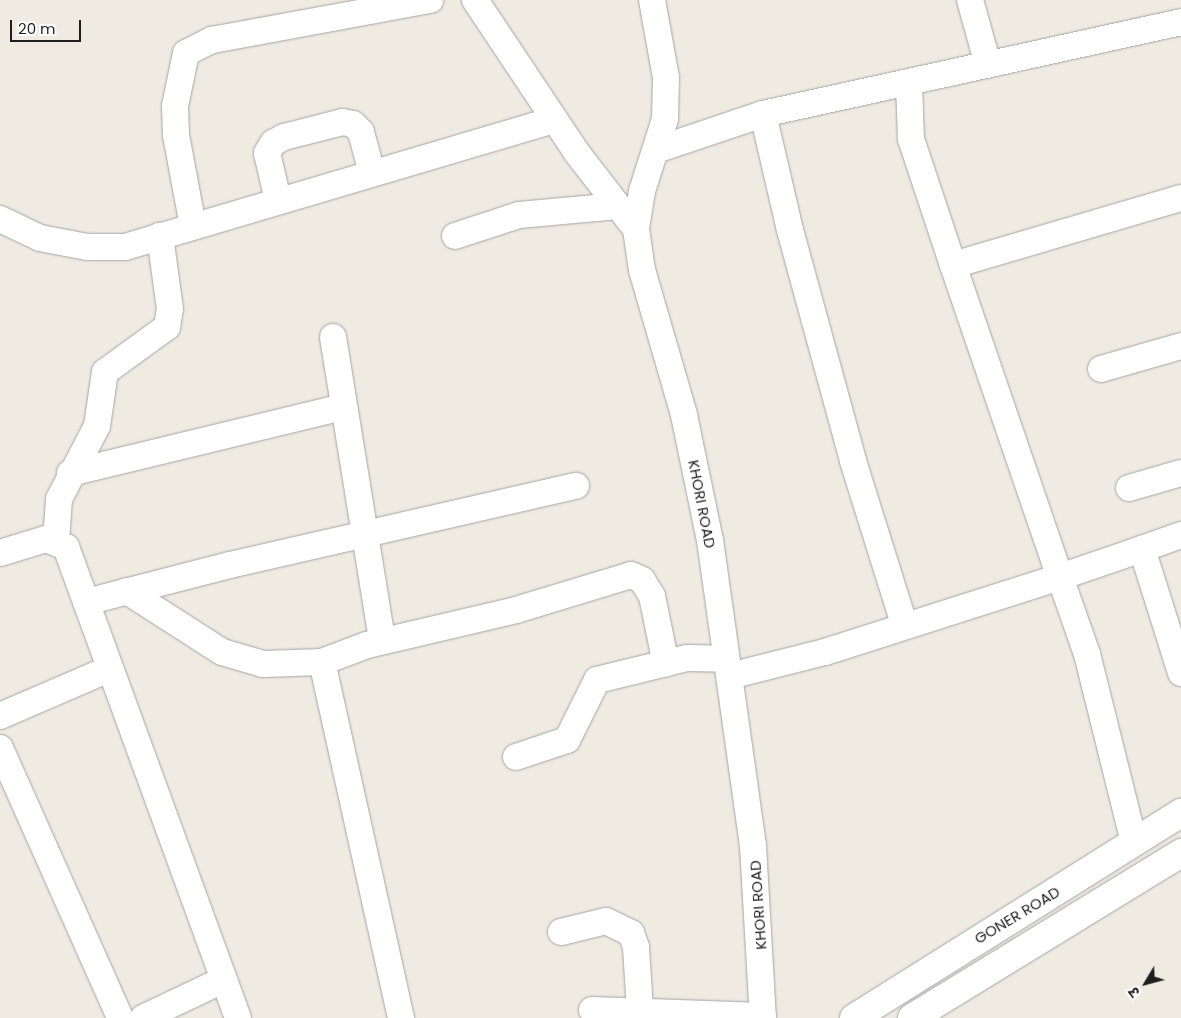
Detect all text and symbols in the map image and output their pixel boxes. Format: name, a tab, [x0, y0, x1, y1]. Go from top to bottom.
scale bar	[12, 10, 84, 42]
text: 20 m	[18, 18, 56, 39]
street label: KHORI ROAD	[685, 458, 719, 550]
street label: KHORI ROAD	[746, 860, 770, 950]
street label: GONER ROAD	[971, 882, 1063, 948]
north arrow	[1121, 958, 1171, 1008]
text: उ	[1124, 983, 1144, 1001]

